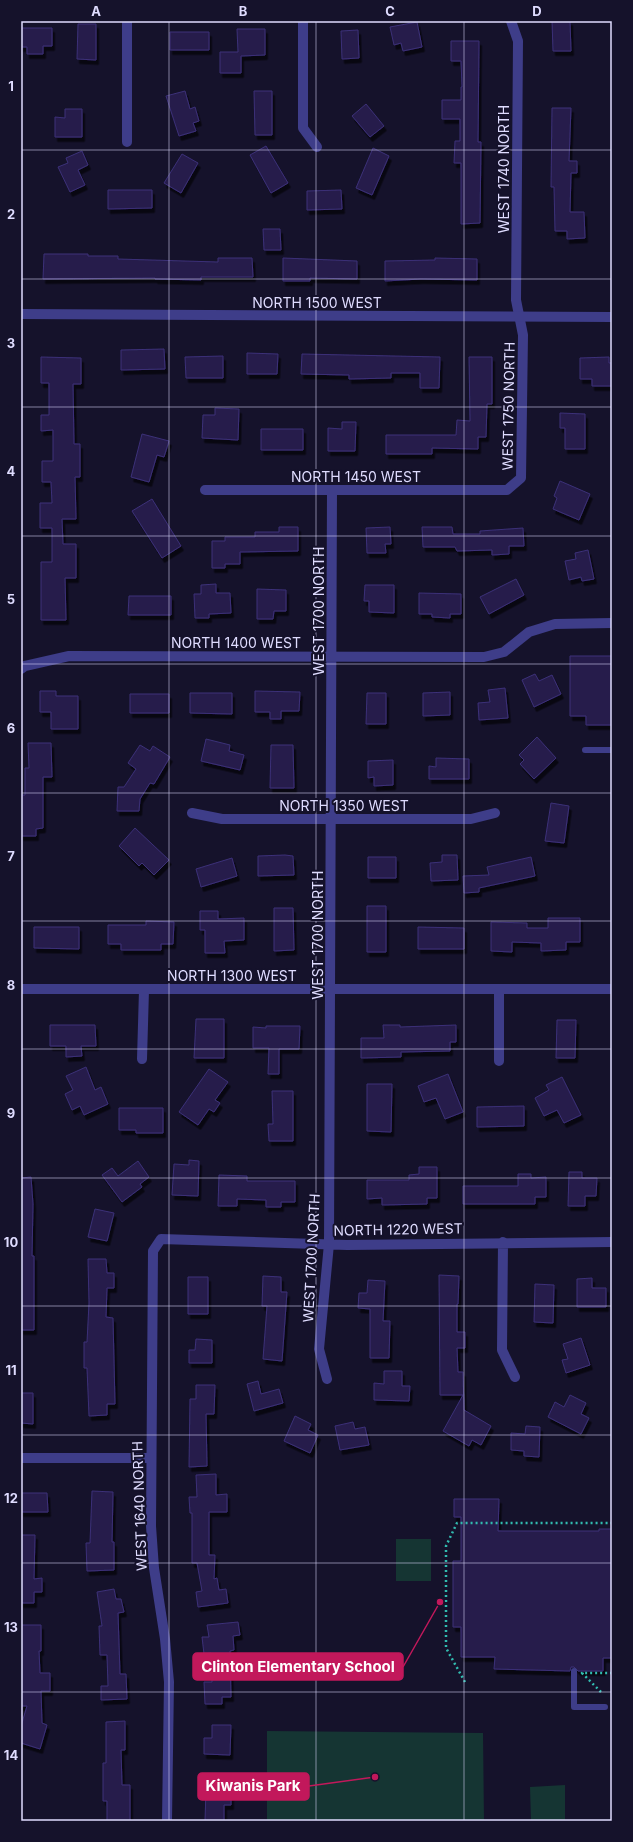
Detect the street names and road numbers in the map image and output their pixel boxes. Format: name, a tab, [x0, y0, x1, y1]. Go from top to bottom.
street label: WEST 1740 NORTH	[495, 105, 512, 233]
street label: NORTH 1500 WEST	[252, 294, 382, 311]
street label: WEST 1750 NORTH	[498, 342, 518, 470]
street label: NORTH 1450 WEST	[291, 468, 421, 485]
street label: WEST 1700 NORTH	[310, 547, 327, 675]
street label: NORTH 1400 WEST	[171, 634, 301, 651]
street label: NORTH 1350 WEST	[279, 797, 409, 814]
street label: WEST 1700 NORTH	[309, 871, 326, 999]
street label: NORTH 1300 WEST	[167, 967, 297, 984]
street label: WEST 1700 NORTH	[299, 1193, 323, 1323]
street label: NORTH 1220 WEST	[333, 1219, 463, 1239]
street label: WEST 1640 NORTH	[128, 1441, 150, 1571]

